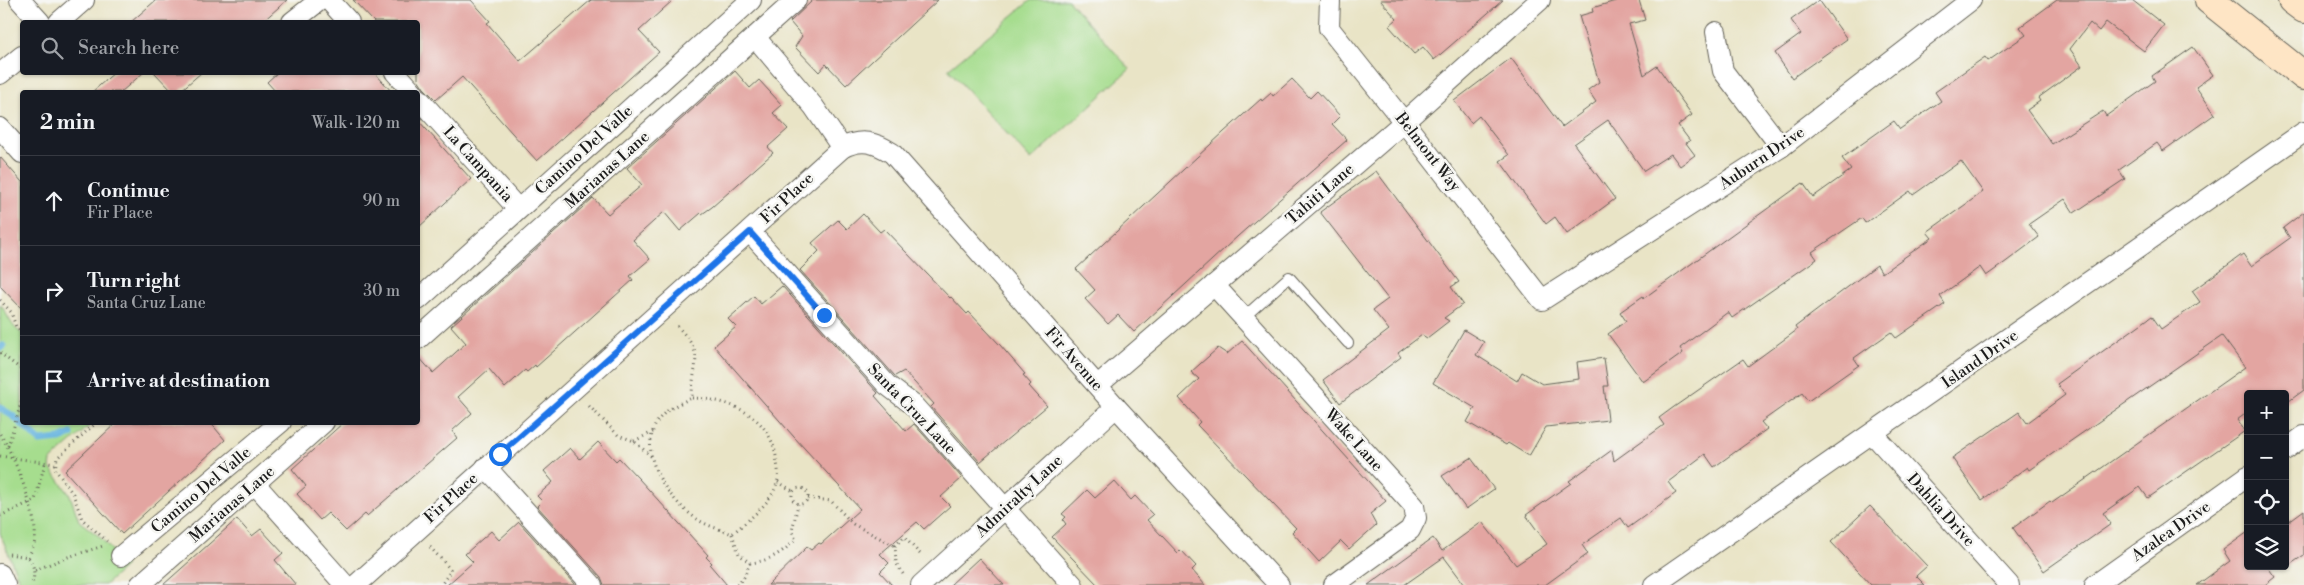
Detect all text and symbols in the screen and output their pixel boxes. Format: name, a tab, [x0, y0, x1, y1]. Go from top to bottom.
search box	[20, 20, 420, 75]
icon: search	[38, 34, 66, 62]
text: Search here	[78, 36, 179, 60]
street label: Camino Del Valle	[531, 101, 637, 199]
street label: Belmont Way	[1390, 108, 1465, 196]
text: 2 min	[40, 110, 95, 136]
text: Walk · 120 m	[312, 113, 400, 133]
street label: La Campania	[439, 122, 518, 207]
street label: Auburn Drive	[1715, 122, 1809, 195]
street label: Marianas Lane	[561, 127, 653, 213]
street label: Tahiti Lane	[1282, 159, 1358, 229]
street label: Fir Place	[756, 168, 818, 228]
text: Continue	[87, 179, 170, 203]
icon: ahead	[40, 187, 68, 215]
text: 90 m	[362, 191, 400, 211]
text: Fir Place	[87, 203, 153, 223]
text: Turn right	[87, 269, 180, 293]
icon: right	[40, 277, 68, 305]
text: 30 m	[363, 281, 400, 301]
text: Santa Cruz Lane	[87, 293, 206, 313]
route end	[813, 304, 836, 327]
street label: Fir Avenue	[1041, 323, 1107, 395]
street label: Island Drive	[1938, 325, 2022, 393]
street label: Santa Cruz Lane	[864, 359, 960, 459]
icon: arrive	[40, 367, 68, 395]
text: Arrive at destination	[87, 369, 270, 393]
map controls	[2244, 390, 2289, 570]
button: +	[2244, 390, 2289, 435]
street label: Wake Lane	[1320, 404, 1387, 475]
button: −	[2244, 435, 2289, 480]
street label: Camino Del Valle	[147, 442, 255, 538]
route start	[489, 443, 512, 466]
street label: Admiralty Lane	[971, 451, 1067, 542]
street label: Marianas Lane	[185, 461, 279, 547]
street label: Fir Place	[420, 469, 482, 527]
street label: Dahlia Drive	[1903, 469, 1979, 551]
button: locate	[2244, 480, 2289, 525]
street label: Azalea Drive	[2127, 497, 2214, 566]
button: layers	[2244, 525, 2289, 570]

